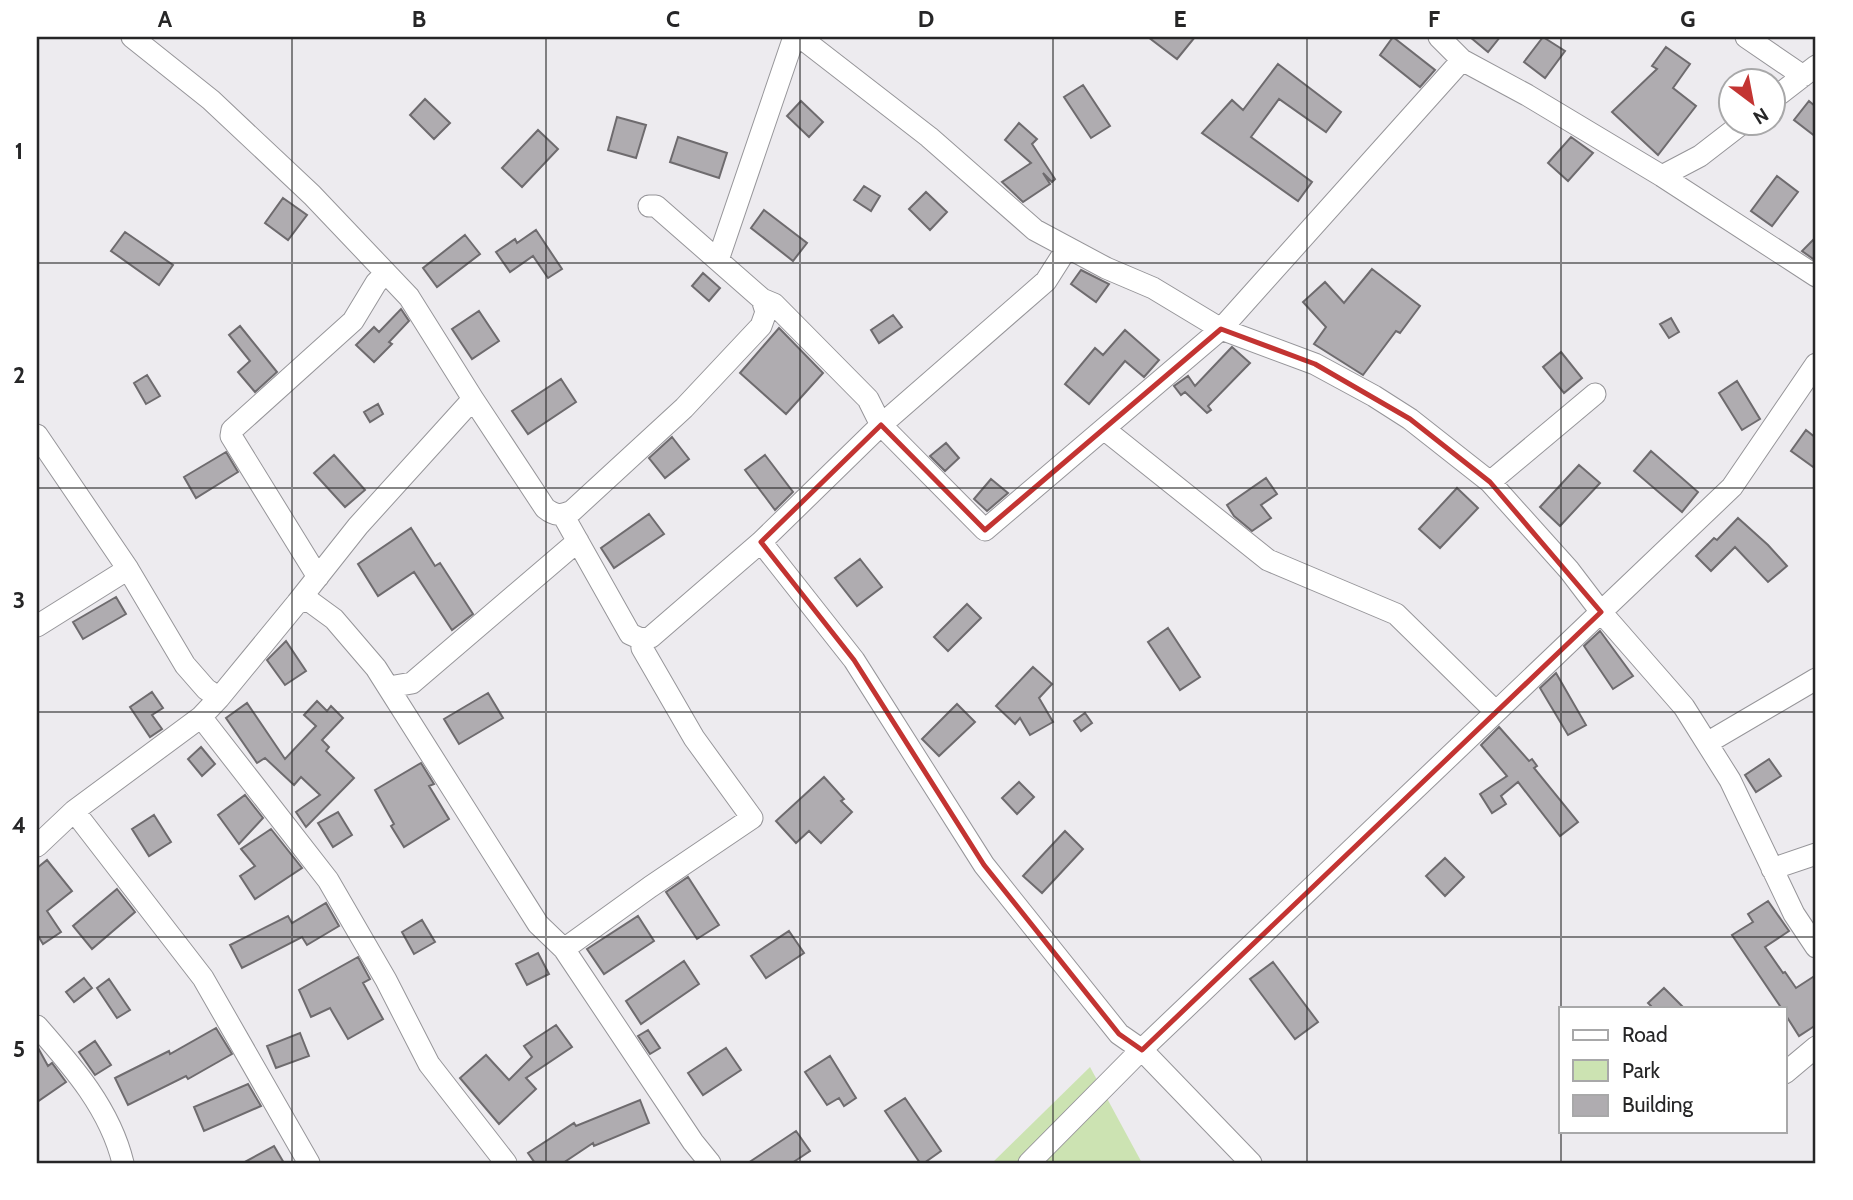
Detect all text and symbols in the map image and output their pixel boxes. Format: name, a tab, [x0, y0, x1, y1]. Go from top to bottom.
text: A	[158, 5, 173, 33]
text: B	[412, 5, 426, 33]
text: C	[666, 5, 680, 33]
text: D	[918, 5, 934, 33]
text: E	[1173, 5, 1187, 33]
text: F	[1428, 5, 1440, 33]
text: G	[1680, 5, 1696, 33]
north arrow	[1716, 66, 1786, 136]
text: N	[1749, 103, 1773, 129]
text: 1	[15, 137, 23, 165]
text: 2	[13, 361, 25, 389]
text: 3	[13, 586, 25, 614]
text: 4	[12, 811, 26, 839]
legend	[1559, 1007, 1786, 1134]
text: Road	[1622, 1022, 1668, 1047]
text: 5	[13, 1035, 25, 1063]
text: Park	[1622, 1058, 1660, 1083]
text: Building	[1622, 1092, 1694, 1117]

